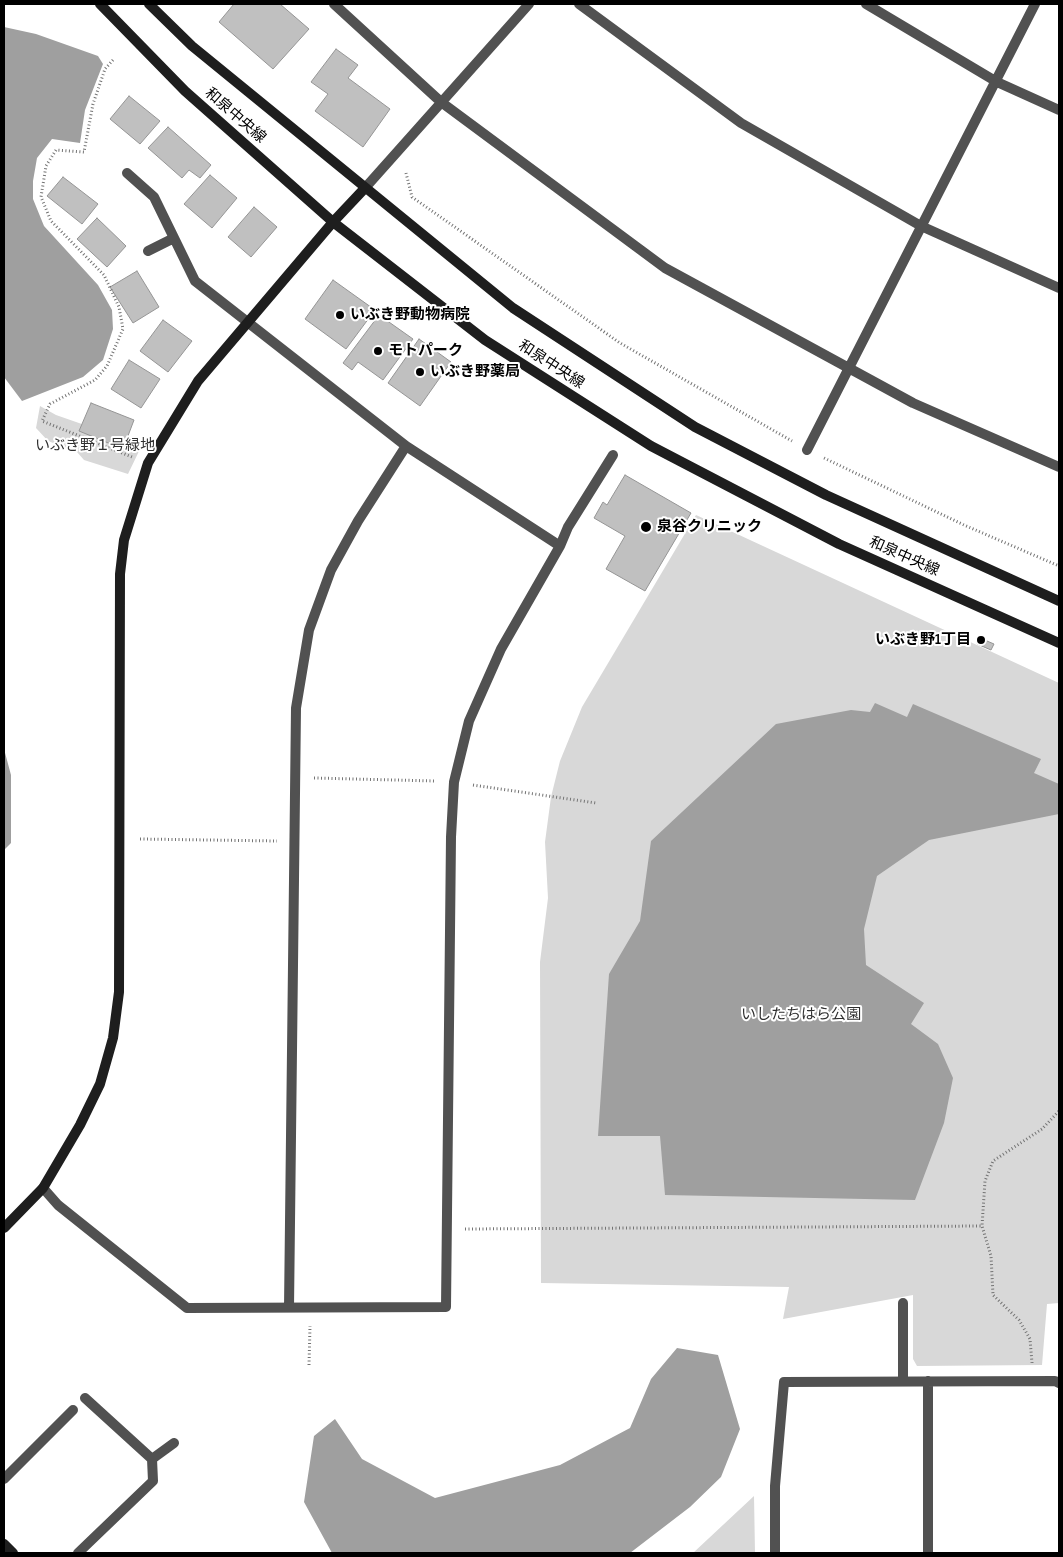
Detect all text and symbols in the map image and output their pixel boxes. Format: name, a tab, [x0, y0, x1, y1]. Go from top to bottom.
street label: 和泉中央線	[201, 85, 269, 147]
place label: いぶき野動物病院	[350, 306, 470, 324]
marker: いぶき野動物病院	[334, 309, 346, 321]
street label: 和泉中央線	[515, 337, 587, 393]
place label: モトパーク	[388, 342, 463, 360]
marker: モトパーク	[372, 345, 384, 357]
place label: いぶき野薬局	[430, 363, 520, 381]
marker: いぶき野薬局	[414, 366, 426, 378]
park label: いぶき野１号緑地	[35, 437, 155, 455]
place label: 泉谷クリニック	[657, 518, 762, 536]
marker: 泉谷クリニック	[639, 520, 653, 534]
street label: 和泉中央線	[866, 534, 942, 580]
place label: いぶき野1丁目	[875, 631, 971, 649]
marker: いぶき野1丁目	[975, 634, 987, 646]
park label: いしたちはら公園	[741, 1006, 861, 1024]

